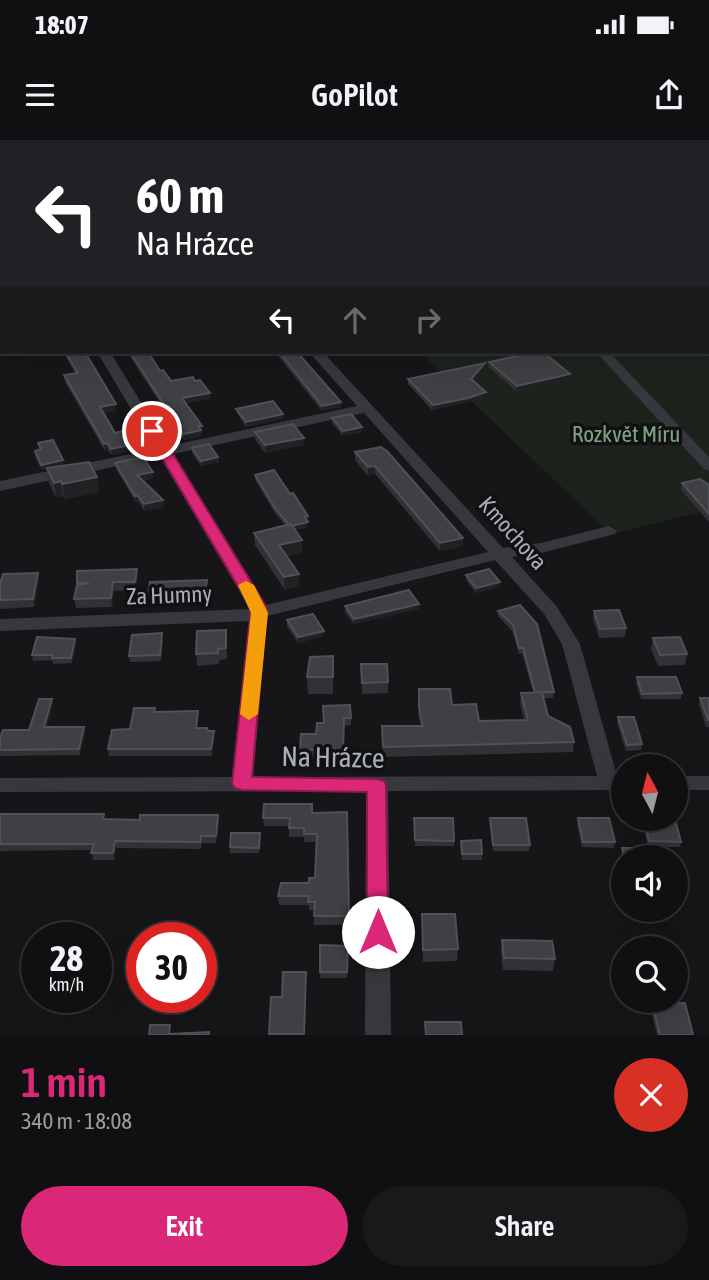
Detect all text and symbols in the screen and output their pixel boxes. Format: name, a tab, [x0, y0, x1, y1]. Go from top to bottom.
text: 18:07	[35, 10, 89, 40]
icon: menu	[21, 76, 59, 114]
text: GoPilot	[311, 76, 398, 113]
icon: share	[650, 76, 688, 114]
text: 60 m	[136, 167, 224, 223]
icon: left	[21, 168, 112, 259]
text: Na Hrázce	[136, 225, 254, 262]
icon: left	[263, 301, 301, 339]
icon: ahead	[336, 301, 374, 339]
icon: right	[409, 301, 447, 339]
pin	[122, 401, 182, 461]
icon: arrive	[133, 412, 171, 450]
park label: Rozkvět Míru	[572, 421, 680, 447]
street label: Kmochova	[474, 491, 552, 575]
street label: Za Humny	[126, 581, 212, 609]
street label: Na Hrázce	[281, 740, 385, 774]
north arrow	[611, 754, 688, 831]
map controls	[611, 754, 688, 1013]
button: sound	[611, 845, 688, 922]
position arrow	[341, 895, 415, 969]
speed limit sign: 30	[126, 922, 217, 1013]
button: search	[611, 936, 688, 1013]
text: 28	[50, 938, 83, 978]
text: km/h	[49, 974, 84, 995]
text: 1 min	[21, 1058, 107, 1106]
button: close	[614, 1058, 688, 1132]
text: 340 m · 18:08	[21, 1108, 132, 1134]
button: Exit	[21, 1186, 348, 1266]
button: Share	[362, 1186, 688, 1266]

